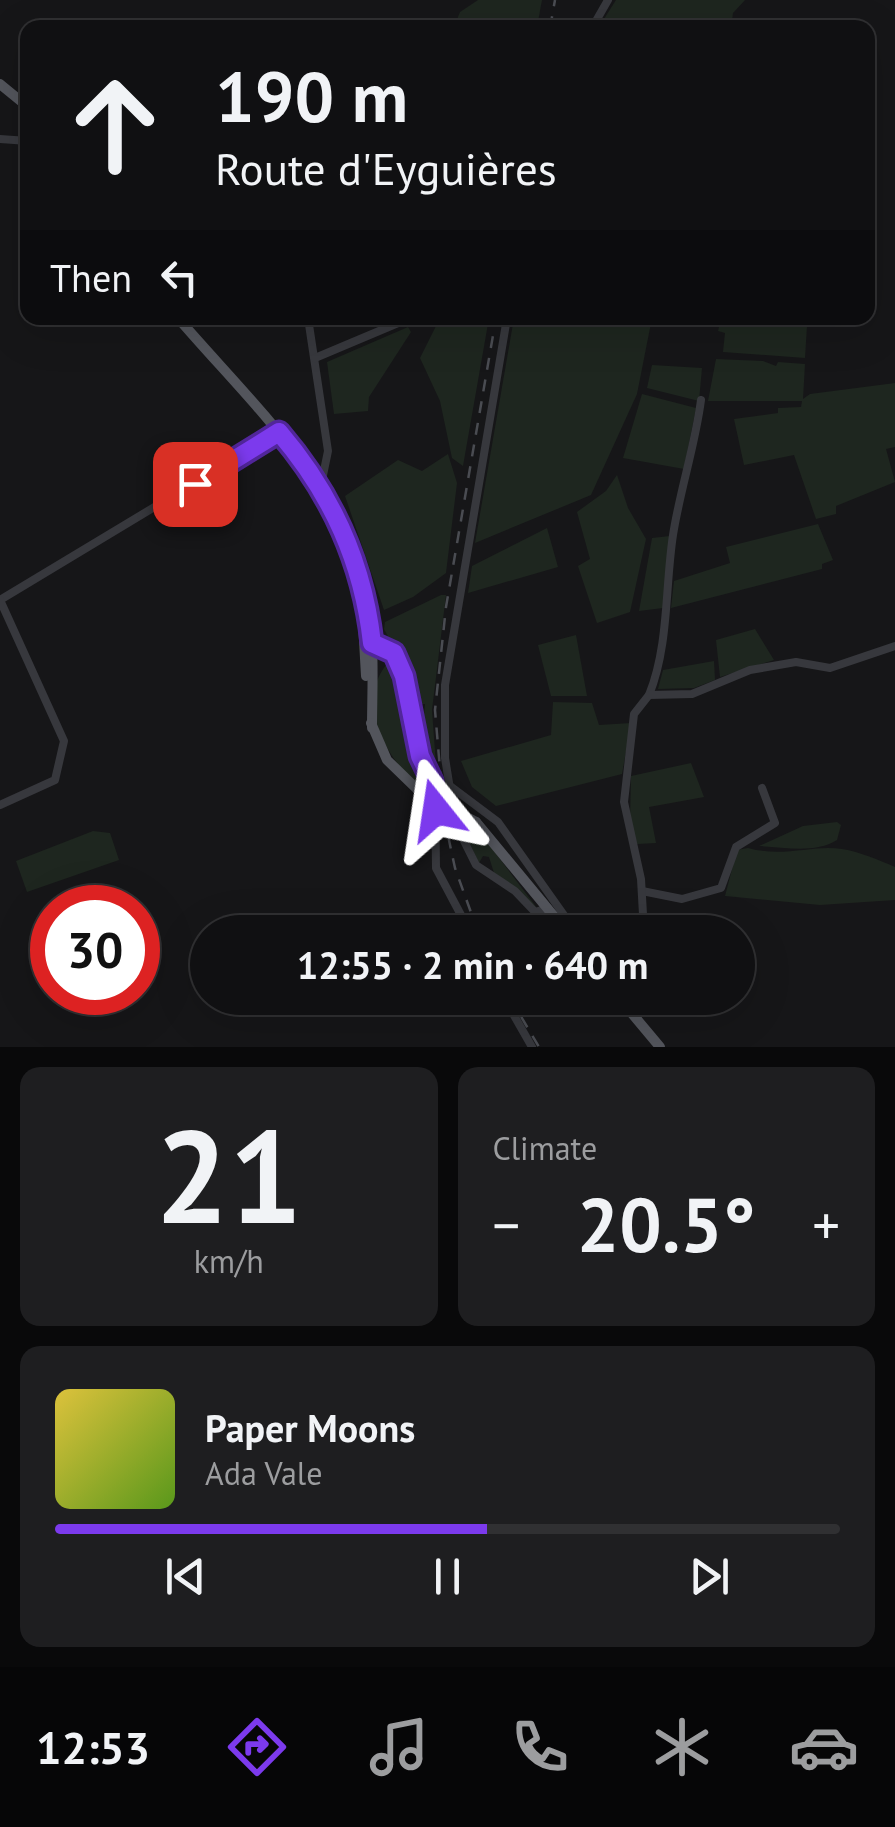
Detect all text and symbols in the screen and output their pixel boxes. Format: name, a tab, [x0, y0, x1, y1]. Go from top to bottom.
text: 190 m	[215, 51, 408, 141]
icon: ahead	[50, 60, 180, 190]
text: Route d'Eyguières	[215, 139, 557, 197]
icon: left	[152, 250, 207, 305]
text: Then	[50, 253, 132, 302]
pin	[153, 442, 238, 527]
icon: arrive	[168, 457, 223, 512]
position arrow	[384, 758, 488, 862]
speed limit sign: 30	[30, 885, 160, 1015]
text: 12:55 · 2 min · 640 m	[297, 940, 648, 989]
text: 21	[155, 1091, 302, 1259]
text: Climate	[493, 1127, 597, 1169]
text: 20.5°	[577, 1176, 756, 1273]
text: −	[493, 1189, 520, 1260]
text: +	[812, 1189, 840, 1260]
text: km/h	[194, 1240, 264, 1282]
text: Paper Moons	[205, 1403, 415, 1452]
text: Ada Vale	[205, 1452, 322, 1494]
icon: previous	[158, 1549, 213, 1604]
icon: pause	[420, 1549, 475, 1604]
icon: next	[682, 1549, 737, 1604]
icon: directions	[222, 1712, 292, 1782]
icon: music	[364, 1712, 434, 1782]
icon: phone	[505, 1712, 575, 1782]
icon: climate	[647, 1712, 717, 1782]
icon: car	[789, 1712, 859, 1782]
text: 12:53	[36, 1718, 150, 1776]

